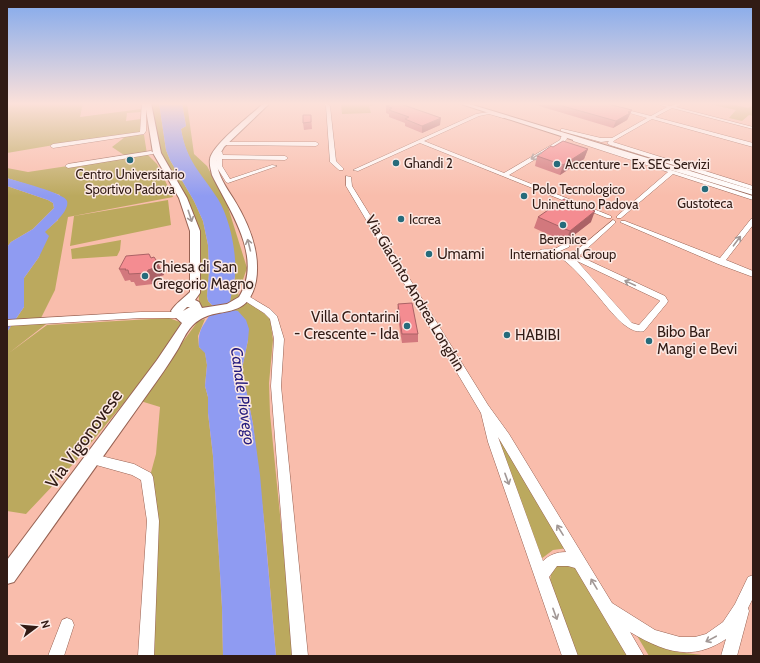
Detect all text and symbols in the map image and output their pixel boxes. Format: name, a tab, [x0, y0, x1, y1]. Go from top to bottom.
one-way arrow	[530, 153, 542, 161]
marker: Centro Universitario Sportivo Padova	[125, 155, 135, 165]
place label: Ghandi 2	[404, 155, 453, 171]
place label: Accenture - Ex SEC Servizi	[565, 156, 710, 172]
marker: Ghandi 2	[391, 158, 401, 168]
marker: Accenture - Ex SEC Servizi	[552, 159, 562, 169]
place label: Centro Universitario Sportivo Padova	[75, 166, 185, 197]
place label: Polo Tecnologico Uninettuno Padova	[532, 181, 639, 212]
marker: Gustoteca	[700, 184, 710, 194]
marker: Polo Tecnologico Uninettuno Padova	[519, 191, 529, 201]
place label: Gustoteca	[677, 195, 733, 211]
one-way arrow	[187, 210, 194, 223]
place label: Iccrea	[409, 211, 441, 227]
street label: Via Giacinto Andrea Longhin	[361, 212, 469, 374]
marker: Iccrea	[396, 214, 406, 224]
marker: Berenice International Group	[558, 220, 568, 230]
place label: Berenice International Group	[510, 231, 616, 262]
one-way arrow	[733, 235, 741, 246]
one-way arrow	[244, 239, 252, 252]
place label: Umami	[437, 245, 484, 263]
marker: Umami	[424, 249, 434, 259]
place label: Chiesa di San Gregorio Magno	[153, 258, 254, 293]
marker: Chiesa di San Gregorio Magno	[140, 271, 150, 281]
one-way arrow	[625, 279, 637, 286]
place label: Villa Contarini - Crescente - Ida	[294, 308, 400, 343]
marker: Villa Contarini - Crescente - Ida	[402, 321, 412, 331]
place label: Bibo Bar Mangi e Bevi	[657, 323, 737, 358]
place label: HABIBI	[515, 326, 560, 344]
marker: HABIBI	[502, 330, 512, 340]
marker: Bibo Bar Mangi e Bevi	[644, 336, 654, 346]
water label: Canale Piovego	[227, 346, 259, 446]
street label: Via Vigonovese	[41, 385, 127, 493]
one-way arrow	[503, 472, 511, 484]
one-way arrow	[556, 524, 564, 536]
one-way arrow	[589, 578, 597, 590]
north arrow	[16, 607, 56, 647]
one-way arrow	[552, 607, 559, 620]
text: N	[38, 619, 53, 630]
one-way arrow	[705, 636, 717, 644]

